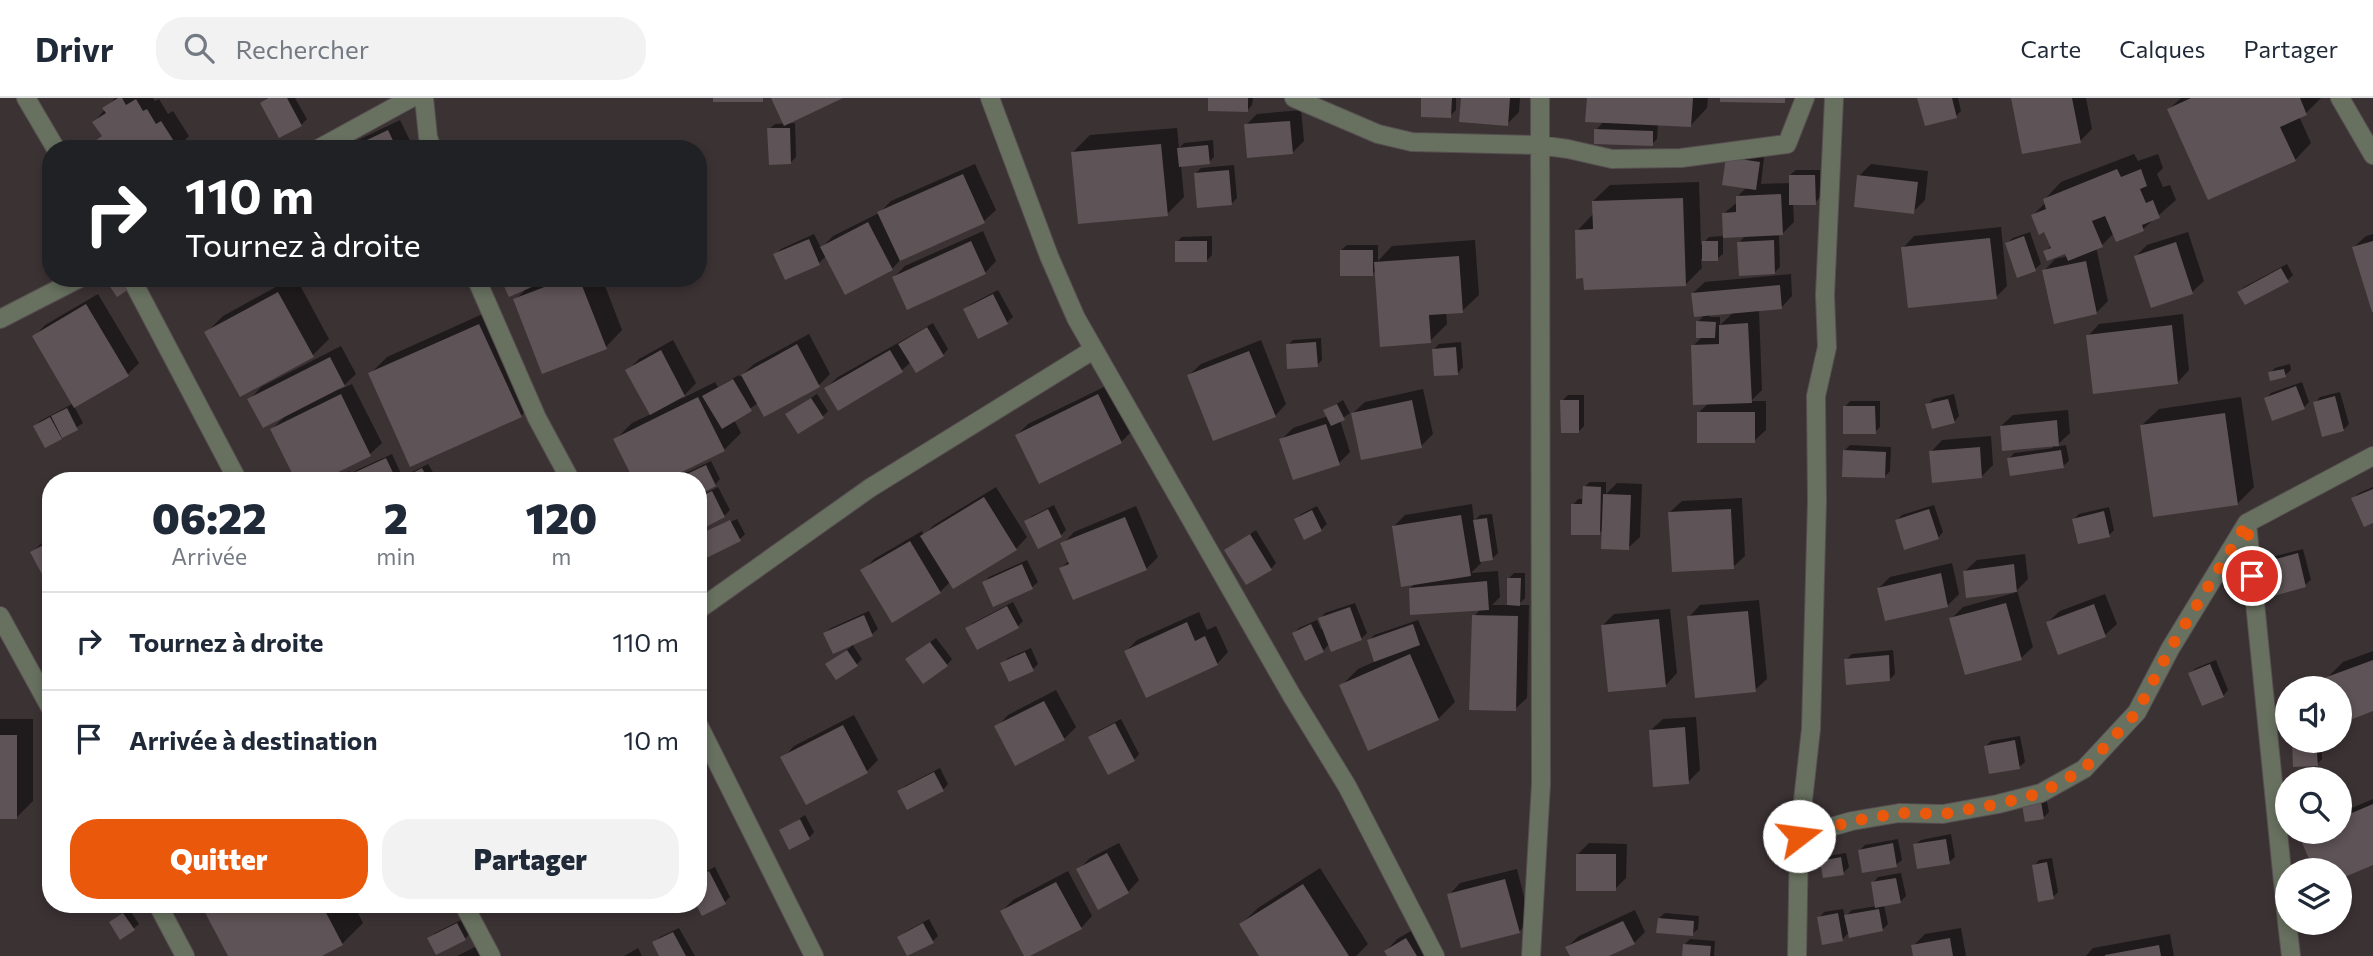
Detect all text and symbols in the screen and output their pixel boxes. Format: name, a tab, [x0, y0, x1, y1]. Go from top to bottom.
search box	[156, 17, 646, 80]
text: Drivr	[35, 28, 114, 69]
icon: search	[180, 29, 218, 67]
text: Rechercher	[236, 33, 369, 64]
text: Carte	[2020, 34, 2081, 63]
text: Calques	[2119, 34, 2205, 63]
text: Partager	[2243, 34, 2338, 63]
text: 110 m	[185, 164, 314, 224]
icon: right	[70, 168, 161, 259]
text: Tournez à droite	[185, 224, 421, 264]
text: 06:22	[152, 491, 266, 543]
text: 2	[384, 491, 408, 543]
text: 120	[525, 491, 597, 543]
text: Arrivée	[171, 542, 247, 570]
text: min	[376, 542, 416, 570]
text: m	[551, 542, 571, 570]
pin	[2222, 546, 2282, 606]
icon: arrive	[2233, 557, 2271, 595]
icon: right	[70, 622, 108, 660]
text: Tournez à droite	[129, 626, 324, 657]
text: 110 m	[612, 626, 679, 657]
map controls	[2275, 676, 2352, 935]
button: sound	[2275, 676, 2352, 753]
icon: arrive	[70, 720, 108, 758]
text: Arrivée à destination	[129, 724, 377, 755]
text: 10 m	[623, 724, 679, 755]
button: search	[2275, 767, 2352, 844]
position arrow	[1762, 799, 1836, 873]
button: Quitter	[70, 819, 368, 899]
button: Partager	[382, 819, 679, 899]
button: layers	[2275, 858, 2352, 935]

